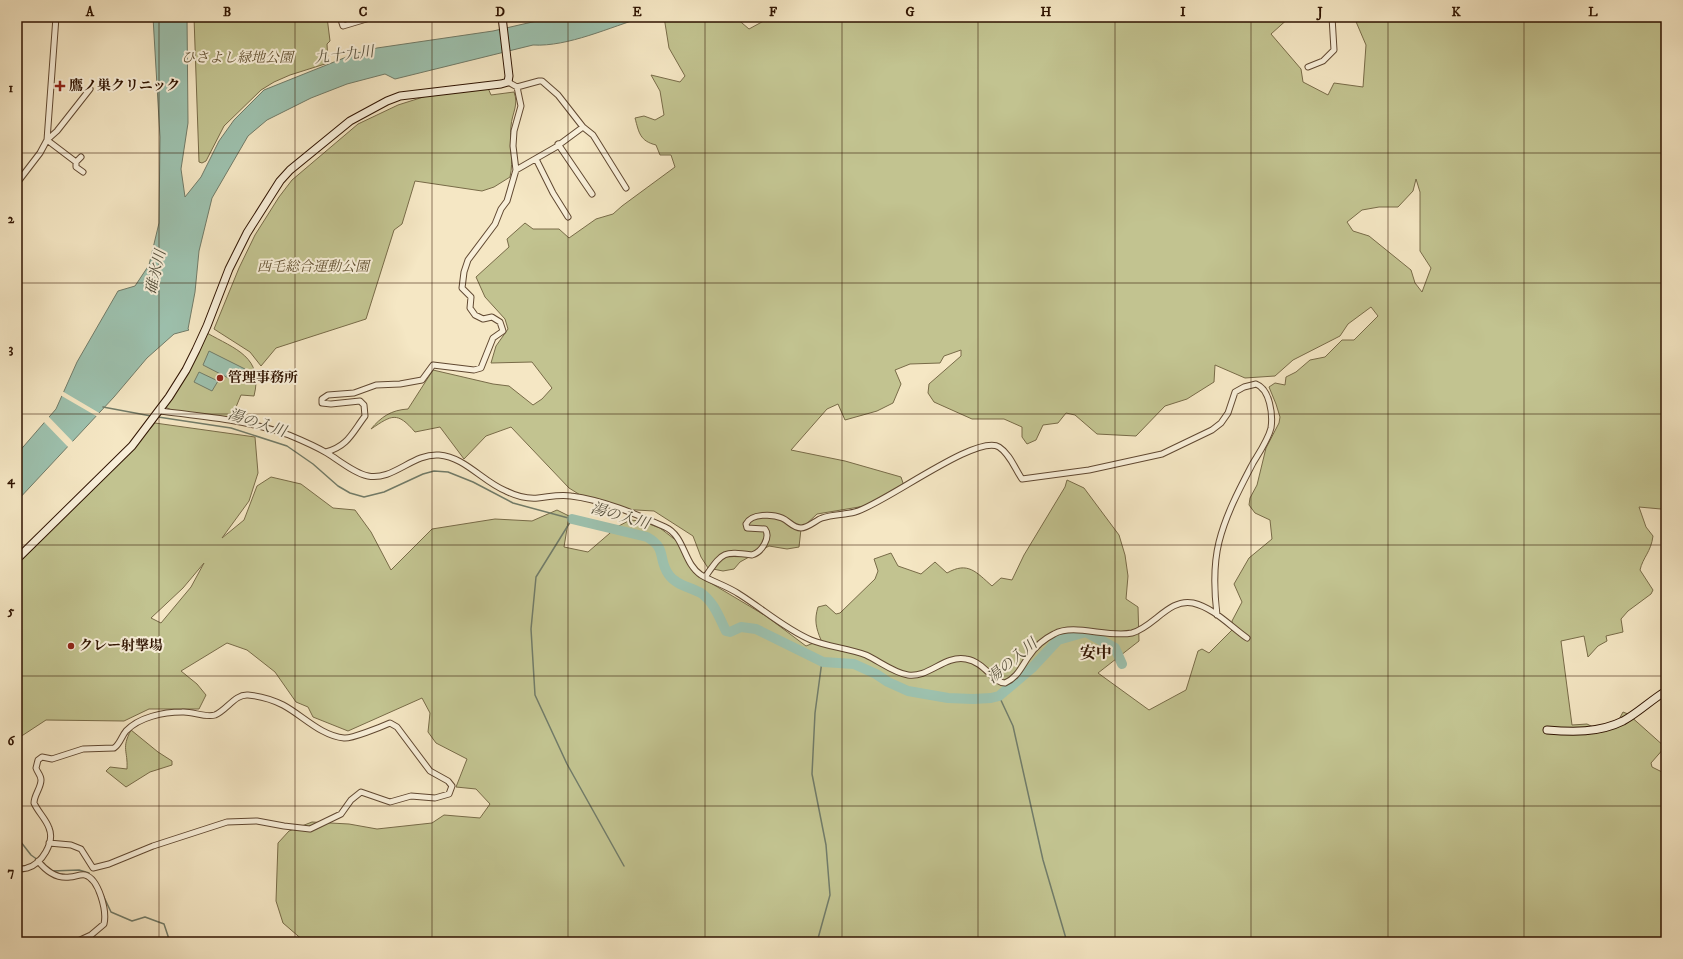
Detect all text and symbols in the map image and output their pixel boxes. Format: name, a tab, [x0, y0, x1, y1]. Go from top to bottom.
text: A	[85, 4, 95, 20]
text: B	[223, 4, 231, 20]
text: C	[359, 4, 368, 20]
text: D	[495, 4, 505, 20]
text: E	[632, 4, 642, 20]
text: F	[769, 4, 778, 20]
text: G	[905, 4, 915, 20]
text: H	[1041, 4, 1052, 20]
text: I	[1180, 4, 1186, 20]
text: J	[1315, 4, 1323, 21]
text: K	[1451, 4, 1461, 20]
text: L	[1588, 4, 1598, 20]
water label: 九十九川	[313, 42, 377, 68]
park label: ひさよし緑地公園	[181, 49, 295, 67]
place label: 鷹ノ巣クリニック	[69, 77, 180, 95]
text: 1	[9, 80, 14, 96]
marker: 鷹ノ巣クリニック	[54, 80, 66, 92]
text: 2	[8, 211, 15, 227]
water label: 碓氷川	[142, 246, 171, 296]
park label: 西毛総合運動公園	[257, 258, 371, 276]
text: 3	[9, 341, 14, 357]
place label: 管理事務所	[228, 369, 298, 387]
marker: 管理事務所	[215, 373, 225, 383]
water label: 湯の入川	[226, 405, 290, 442]
text: 4	[6, 472, 15, 489]
water label: 湯の入川	[589, 499, 653, 534]
text: 5	[7, 603, 15, 619]
water label: 湯の入川	[983, 633, 1043, 688]
place label: クレー射撃場	[79, 637, 163, 655]
marker: クレー射撃場	[66, 641, 76, 651]
district label: 安中	[1080, 643, 1112, 663]
text: 6	[8, 733, 16, 749]
text: 7	[8, 864, 15, 880]

